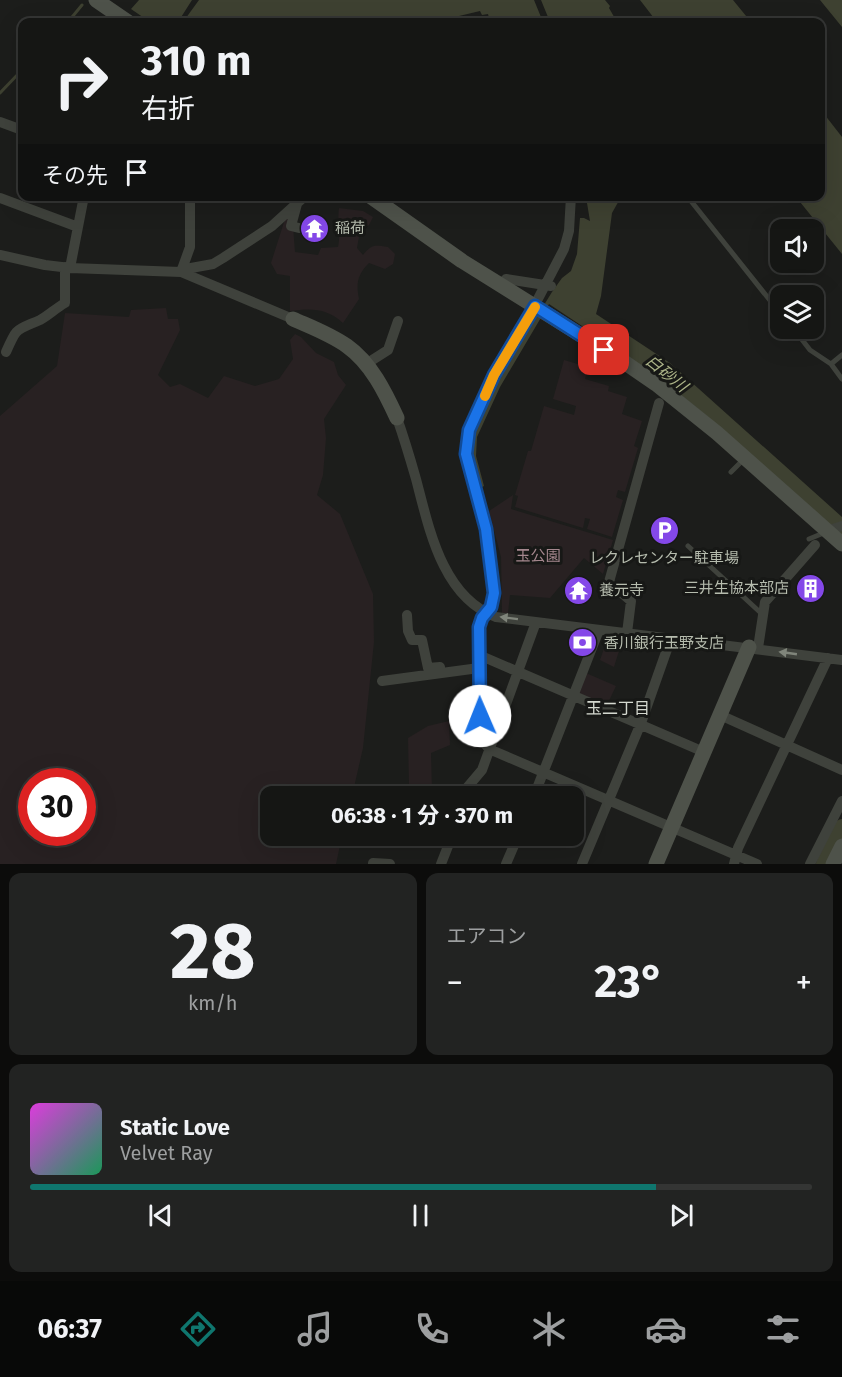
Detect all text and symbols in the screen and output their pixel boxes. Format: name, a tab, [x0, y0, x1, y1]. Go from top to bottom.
text: 310 m	[141, 36, 251, 86]
icon: right	[42, 42, 120, 120]
text: 右折	[141, 93, 195, 125]
icon: arrive	[120, 156, 153, 189]
text: その先	[42, 162, 108, 189]
temple icon: 稲荷	[298, 212, 330, 244]
place label: 稲荷	[335, 219, 365, 237]
map controls	[770, 219, 824, 339]
button: sound	[770, 219, 824, 273]
button: layers	[770, 285, 824, 339]
pin	[578, 324, 629, 375]
icon: arrive	[587, 333, 620, 366]
water label: 白砂川	[642, 351, 693, 397]
parking icon: レクレセンター駐車場	[648, 515, 680, 547]
park label: 玉公園	[515, 547, 561, 565]
place label: レクレセンター駐車場	[589, 549, 739, 567]
building icon: 三井生協本部店	[794, 572, 826, 604]
temple icon: 養元寺	[562, 574, 594, 606]
place label: 三井生協本部店	[684, 579, 789, 597]
place label: 養元寺	[599, 581, 644, 599]
one-way arrow	[499, 614, 518, 623]
bank icon: 香川銀行玉野支店	[567, 627, 599, 659]
place label: 香川銀行玉野支店	[604, 634, 724, 652]
one-way arrow	[779, 648, 798, 657]
position arrow	[448, 684, 512, 748]
district label: 玉二丁目	[586, 699, 650, 718]
speed limit sign: 30	[18, 768, 96, 846]
text: 06:38 · 1 分 · 370 m	[331, 802, 513, 829]
text: 28	[170, 905, 256, 999]
text: エアコン	[447, 924, 527, 948]
text: 23°	[594, 955, 664, 1009]
text: −	[447, 963, 463, 1003]
text: +	[796, 963, 812, 1003]
text: km/h	[188, 991, 238, 1015]
text: Static Love	[120, 1114, 230, 1141]
text: Velvet Ray	[120, 1141, 213, 1165]
icon: previous	[144, 1199, 177, 1232]
icon: pause	[404, 1199, 437, 1232]
icon: next	[665, 1199, 698, 1232]
icon: directions	[177, 1308, 219, 1350]
icon: music	[294, 1308, 336, 1350]
icon: phone	[411, 1308, 453, 1350]
icon: climate	[528, 1308, 570, 1350]
icon: car	[645, 1308, 687, 1350]
icon: filters	[762, 1308, 804, 1350]
text: 06:37	[38, 1313, 102, 1345]

